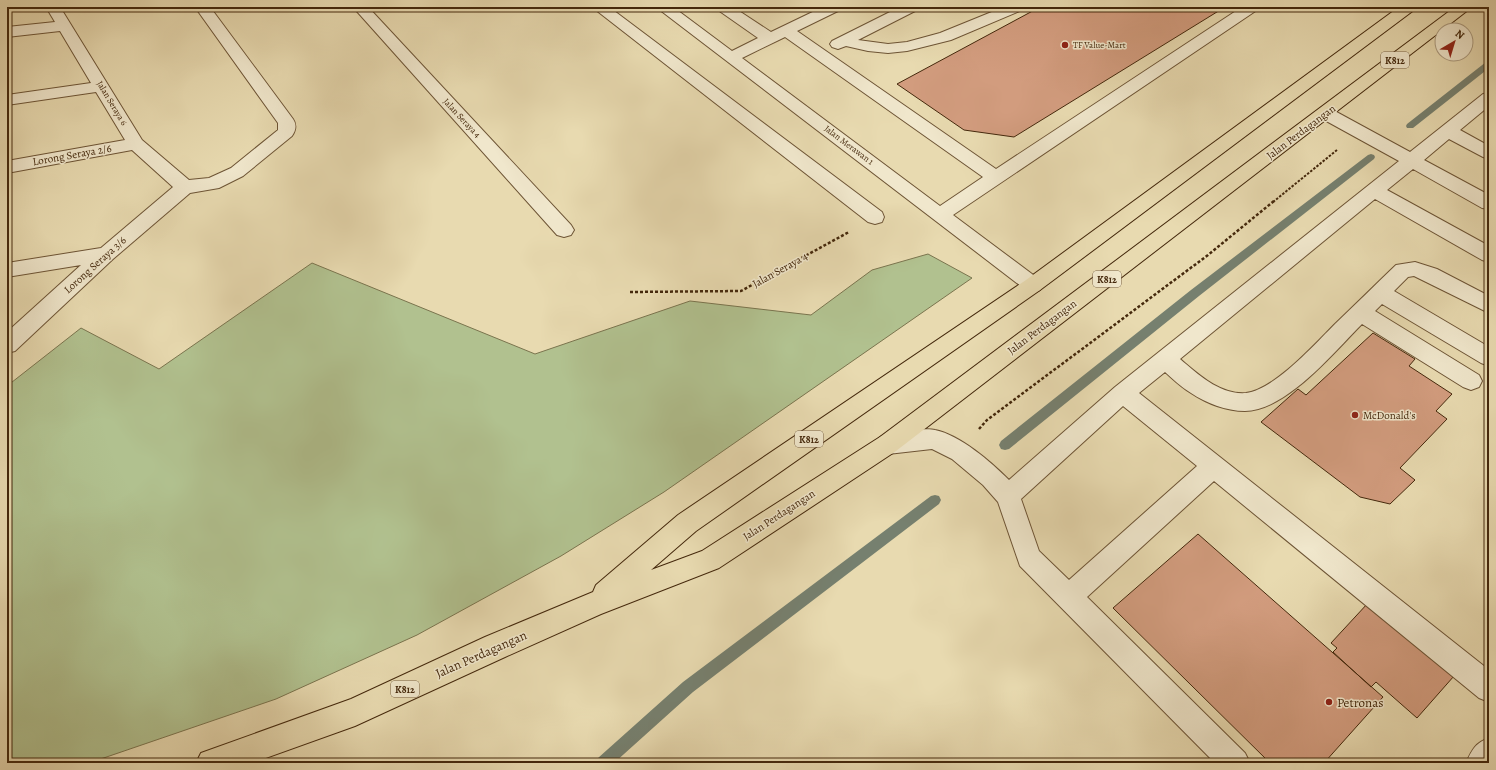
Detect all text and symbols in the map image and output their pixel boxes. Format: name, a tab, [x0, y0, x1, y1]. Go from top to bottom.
north arrow	[1434, 22, 1474, 62]
text: N	[1452, 26, 1468, 43]
place label: TF Value-Mart	[1073, 39, 1126, 51]
marker: TF Value-Mart	[1060, 40, 1070, 50]
road number: K812	[1381, 52, 1409, 68]
street label: Jalan Seraya 6	[94, 78, 130, 128]
street label: Jalan Seraya 4	[441, 96, 483, 140]
street label: Jalan Perdagangan	[1263, 101, 1339, 163]
street label: Jalan Merawan 1	[822, 122, 876, 168]
street label: Lorong Seraya 2/6	[31, 141, 113, 169]
street label: Lorong Seraya 3/6	[61, 233, 129, 297]
street label: Jalan Seraya 4	[750, 249, 810, 291]
road number: K812	[1093, 271, 1121, 287]
street label: Jalan Perdagangan	[1004, 296, 1080, 358]
place label: McDonald's	[1363, 408, 1416, 423]
marker: McDonald's	[1350, 410, 1360, 420]
road number: K812	[795, 431, 823, 447]
street label: Jalan Perdagangan	[740, 486, 818, 544]
street label: Jalan Perdagangan	[433, 626, 529, 682]
road number: K812	[391, 681, 419, 697]
place label: Petronas	[1337, 694, 1383, 711]
marker: Petronas	[1324, 697, 1334, 707]

